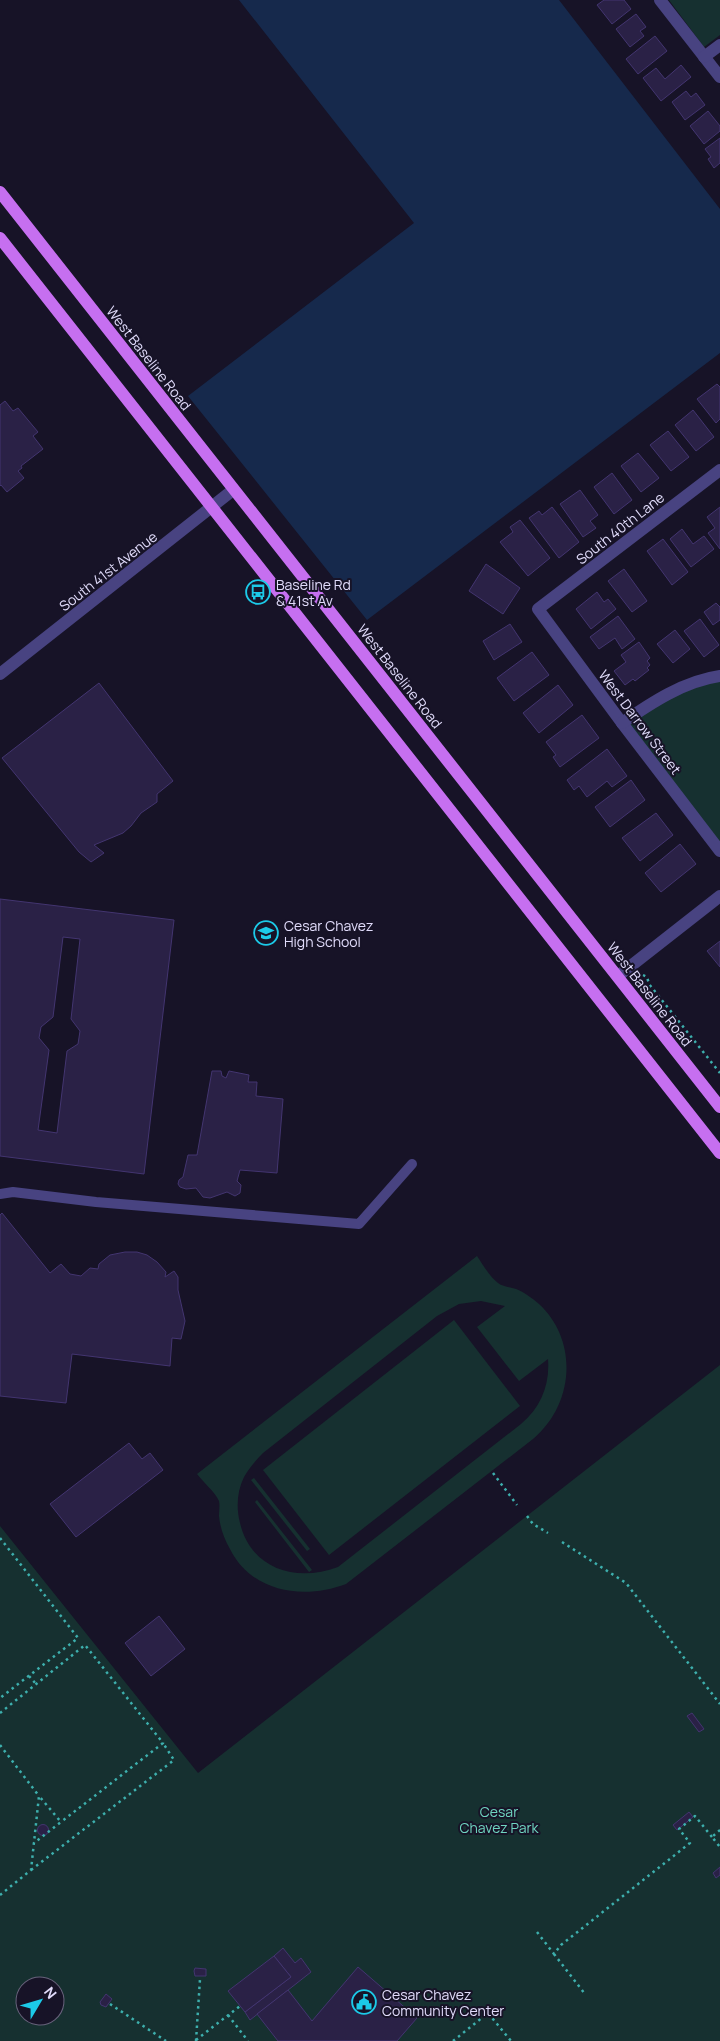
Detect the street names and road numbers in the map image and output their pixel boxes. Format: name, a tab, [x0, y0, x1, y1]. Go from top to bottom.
street label: West Baseline Road	[102, 302, 196, 414]
street label: South 40th Lane	[572, 488, 668, 568]
street label: South 41st Avenue	[55, 527, 161, 615]
street label: West Baseline Road	[353, 620, 447, 732]
street label: West Darrow Street	[594, 666, 686, 778]
street label: West Baseline Road	[603, 938, 697, 1050]

